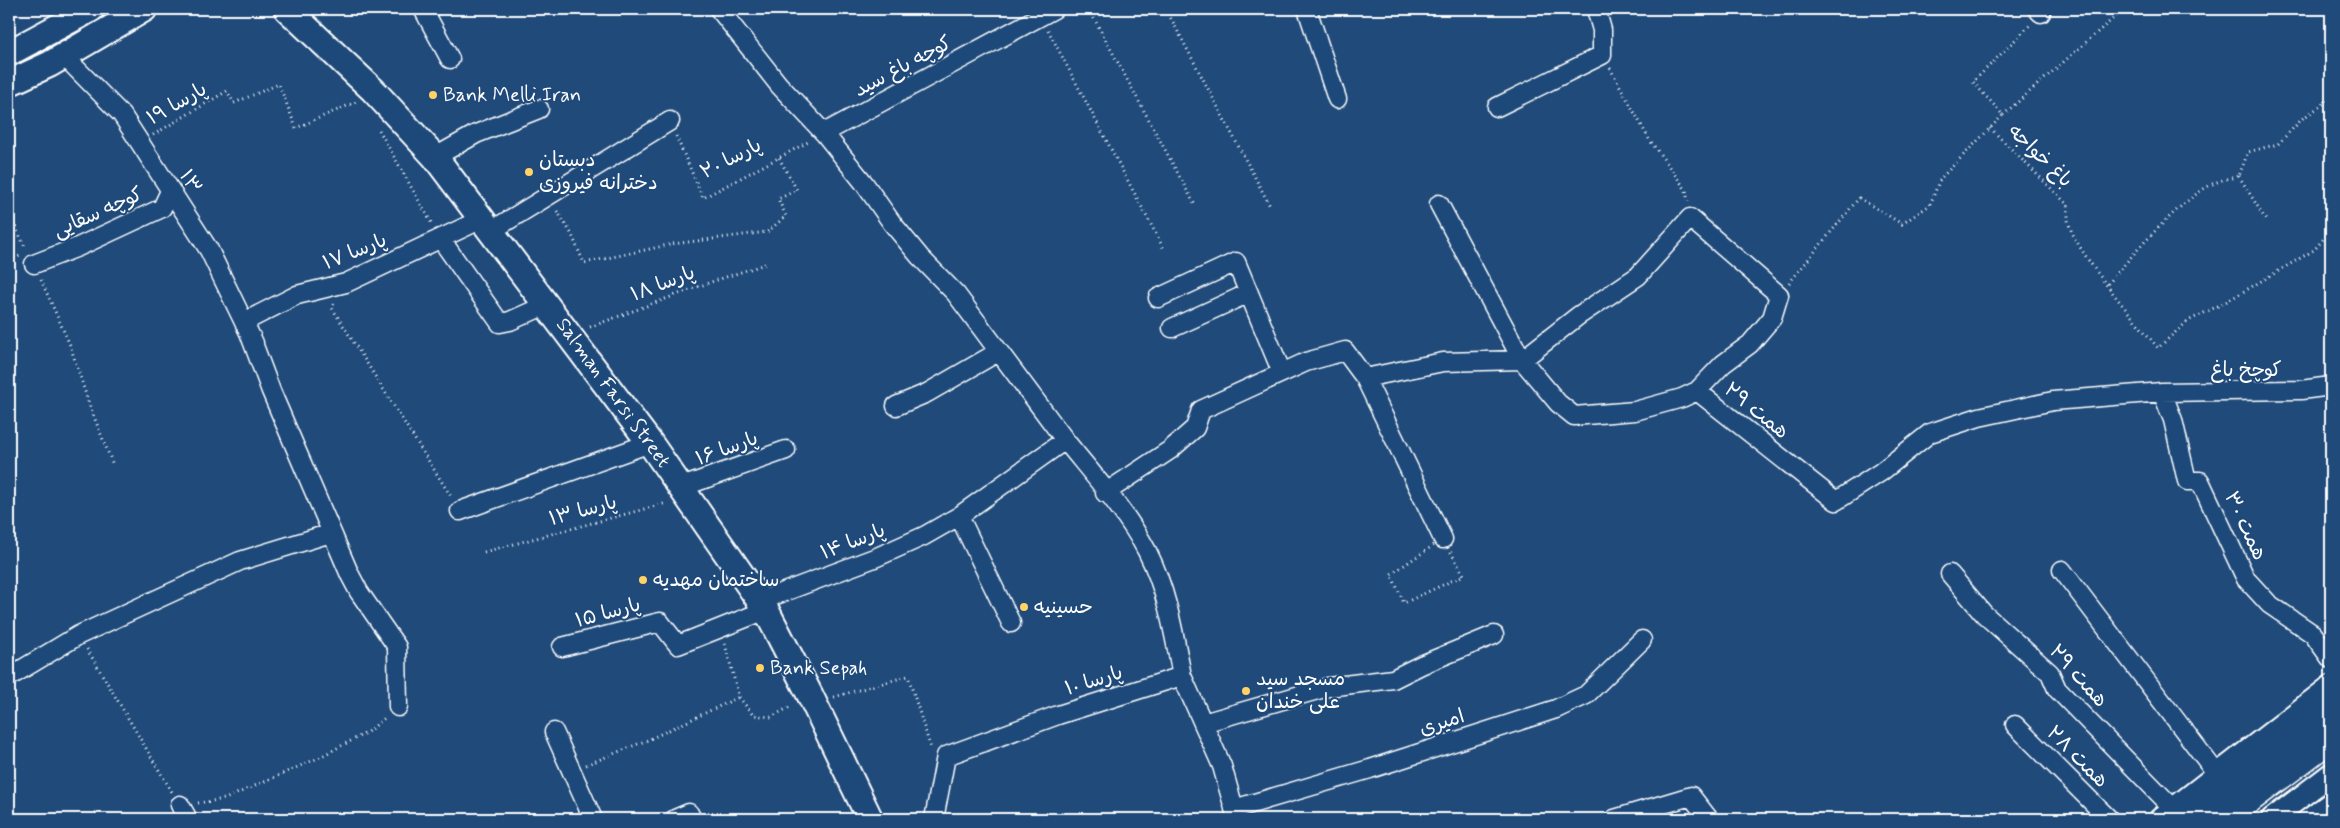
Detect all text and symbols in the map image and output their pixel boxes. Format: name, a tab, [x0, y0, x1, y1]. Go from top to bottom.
street label: کوچه باغ سید	[849, 30, 957, 104]
street label: پارسا ۱۹	[142, 76, 212, 132]
place label: Bank Melli Iran	[443, 82, 581, 109]
marker: Bank Melli Iran	[427, 89, 439, 101]
street label: باغ خواجه	[2002, 118, 2078, 194]
street label: پارسا ۲۰	[696, 132, 766, 186]
place label: دبستان دخترانه فیروزی	[539, 147, 658, 197]
street label: ۱۳	[172, 165, 208, 199]
marker: دبستان دخترانه فیروزی	[523, 166, 535, 178]
street label: کوچه سقایی	[49, 181, 147, 245]
street label: پارسا ۱۷	[319, 227, 391, 277]
street label: پارسا ۱۸	[627, 259, 699, 309]
street label: Salman Farsi Street	[549, 313, 677, 473]
street label: کوچخ باغ	[2210, 357, 2282, 384]
street label: همت ۲۹	[1718, 377, 1794, 445]
street label: پارسا ۱۶	[692, 425, 762, 473]
street label: همت ۳۰	[2217, 487, 2273, 565]
street label: پارسا ۱۳	[546, 489, 620, 533]
street label: پارسا ۱۴	[817, 517, 889, 567]
place label: ساختمان مهدیه	[653, 567, 780, 594]
marker: ساختمان مهدیه	[637, 574, 649, 586]
street label: پارسا ۱۵	[572, 591, 644, 635]
place label: حسینیه	[1034, 594, 1093, 621]
marker: حسینیه	[1018, 601, 1030, 613]
street label: همت ۲۹	[2043, 639, 2113, 713]
place label: Bank Sepah	[770, 655, 867, 682]
street label: پارسا ۱۰	[1062, 659, 1126, 703]
marker: Bank Sepah	[754, 662, 766, 674]
place label: مسجد سید علی خندان	[1256, 666, 1345, 716]
marker: مسجد سید علی خندان	[1240, 685, 1252, 697]
street label: امیری	[1416, 703, 1468, 743]
street label: همت ۲۸	[2040, 720, 2114, 794]

